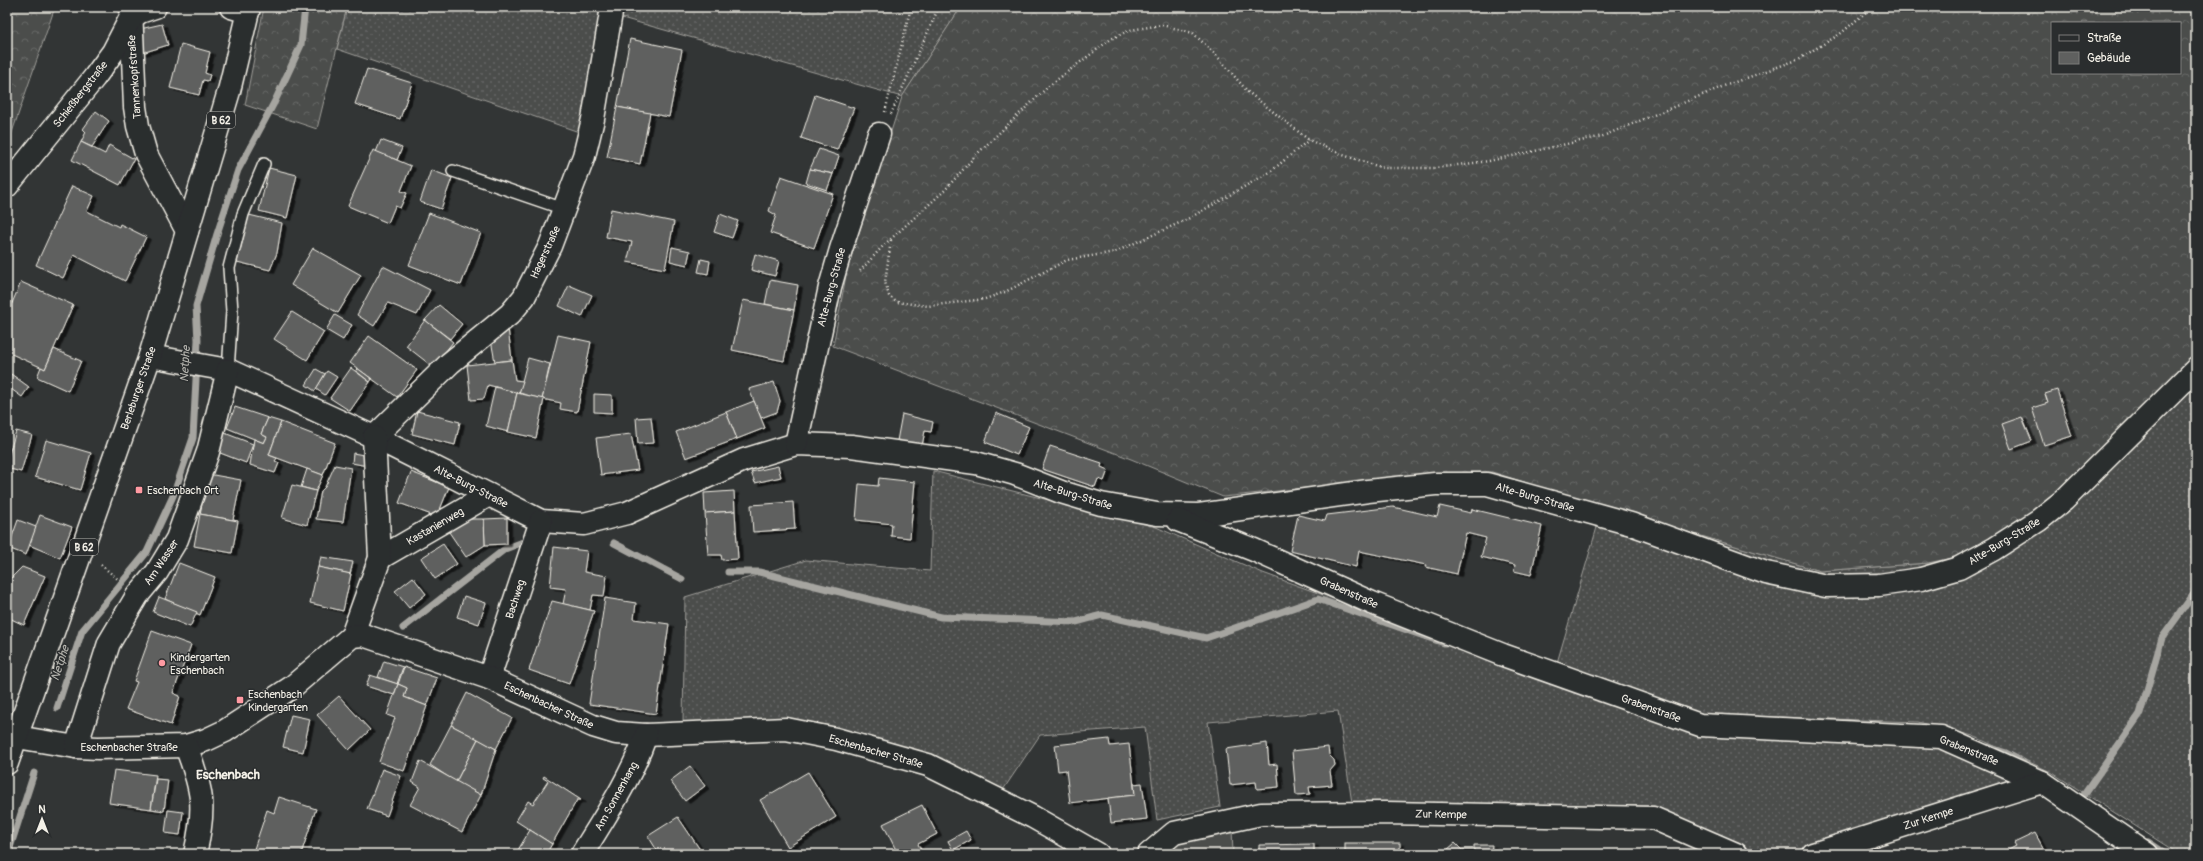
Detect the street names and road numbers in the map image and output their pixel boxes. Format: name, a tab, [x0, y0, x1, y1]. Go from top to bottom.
street label: Tannenkopfstraße	[125, 34, 144, 119]
street label: Schießbergstraße	[50, 58, 111, 130]
road number: B 62	[207, 112, 235, 128]
street label: Hagerstraße	[528, 223, 564, 281]
street label: Alte-Burg-Straße	[815, 246, 848, 328]
street label: Berleburger Straße	[118, 344, 159, 431]
street label: Alte-Burg-Straße	[432, 462, 511, 511]
street label: Alte-Burg-Straße	[1032, 476, 1114, 513]
street label: Alte-Burg-Straße	[1494, 480, 1576, 515]
street label: Kastanienweg	[404, 505, 467, 548]
street label: Alte-Burg-Straße	[1966, 515, 2043, 568]
street label: Am Wasser	[141, 537, 182, 588]
road number: B 62	[70, 539, 98, 555]
street label: Grabenstraße	[1317, 574, 1381, 611]
street label: Bachweg	[503, 577, 528, 620]
street label: Eschenbacher Straße	[502, 679, 596, 732]
street label: Grabenstraße	[1619, 692, 1683, 726]
street label: Eschenbacher Straße	[827, 732, 925, 771]
street label: Grabenstraße	[1937, 733, 2001, 768]
street label: Eschenbacher Straße	[80, 741, 178, 754]
street label: Am Sonnenhang	[592, 759, 641, 833]
street label: Zur Kempe	[1902, 804, 1955, 833]
street label: Zur Kempe	[1415, 808, 1468, 821]

